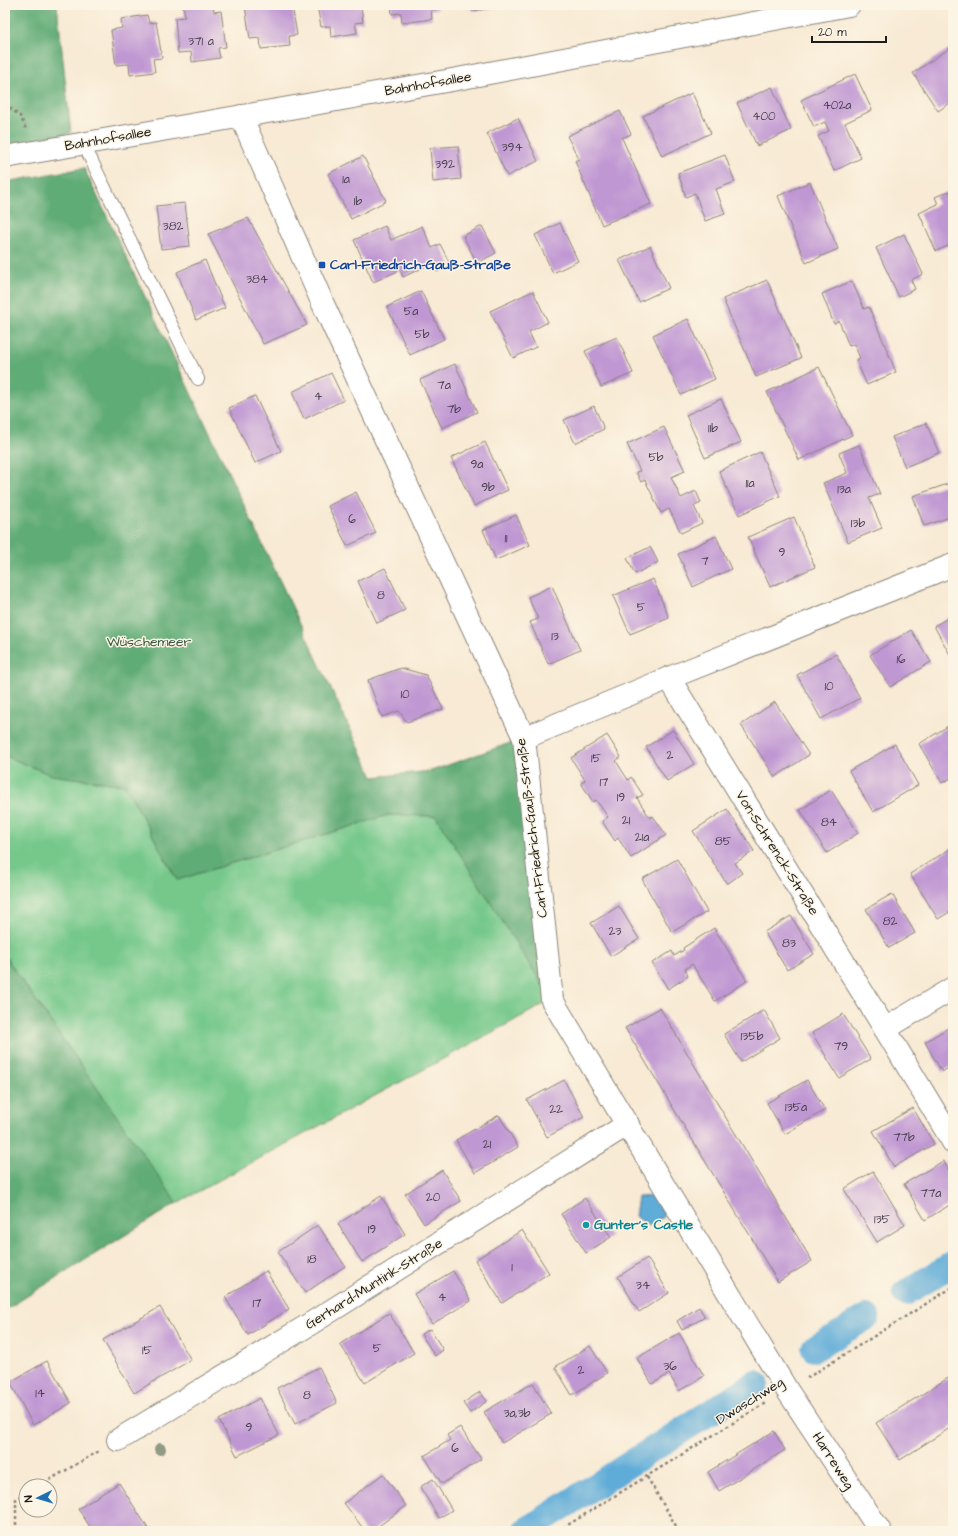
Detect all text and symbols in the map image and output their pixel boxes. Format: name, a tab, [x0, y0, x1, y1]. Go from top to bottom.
scale bar	[812, 18, 886, 44]
text: 20 m	[818, 24, 847, 41]
house number: 371 a	[188, 33, 214, 50]
street label: Bahnhofsallee	[383, 66, 473, 101]
house number: 402a	[823, 97, 851, 114]
house number: 400	[752, 108, 776, 125]
street label: Bahnhofsallee	[63, 121, 153, 156]
house number: 394	[501, 139, 523, 156]
house number: 392	[435, 156, 455, 173]
house number: 1a	[342, 171, 350, 188]
house number: 1b	[354, 193, 362, 210]
house number: 382	[163, 218, 184, 235]
place label: Carl-Friedrich-Gauß-Straße	[330, 255, 511, 275]
marker: Carl-Friedrich-Gauß-Straße	[317, 260, 327, 270]
house number: 384	[246, 271, 268, 288]
house number: 5a	[404, 303, 418, 320]
house number: 5b	[414, 326, 430, 343]
house number: 7a	[437, 377, 451, 394]
house number: 4	[314, 388, 322, 405]
house number: 7b	[447, 401, 461, 418]
house number: 11b	[708, 420, 718, 437]
house number: 5b	[648, 449, 664, 466]
house number: 9a	[471, 456, 483, 473]
house number: 11a	[745, 475, 755, 492]
house number: 9b	[481, 479, 495, 496]
house number: 13a	[837, 481, 851, 498]
house number: 6	[348, 511, 356, 528]
house number: 13b	[851, 515, 865, 532]
house number: 11	[504, 530, 508, 547]
house number: 9	[779, 544, 786, 561]
house number: 7	[701, 553, 709, 570]
house number: 8	[377, 587, 385, 604]
house number: 5	[637, 599, 646, 616]
house number: 13	[551, 628, 559, 645]
park label: Wüschemeer	[107, 632, 191, 652]
house number: 16	[896, 651, 906, 668]
house number: 10	[824, 678, 834, 695]
house number: 10	[400, 686, 410, 703]
street label: Carl-Friedrich-Gauß-Straße	[511, 737, 553, 919]
house number: 2	[667, 747, 674, 764]
house number: 15	[591, 750, 602, 767]
house number: 17	[600, 774, 609, 791]
street label: Von-Schrenck-Straße	[730, 787, 824, 920]
house number: 19	[617, 789, 625, 806]
house number: 21	[622, 812, 631, 829]
house number: 84	[821, 814, 837, 831]
house number: 21a	[635, 829, 649, 846]
house number: 85	[715, 833, 732, 850]
house number: 82	[883, 913, 897, 930]
house number: 23	[609, 923, 621, 940]
house number: 83	[782, 935, 796, 952]
house number: 135b	[741, 1028, 764, 1045]
house number: 79	[834, 1038, 848, 1055]
house number: 135a	[785, 1099, 807, 1116]
house number: 22	[549, 1101, 563, 1118]
house number: 77b	[893, 1129, 915, 1146]
house number: 21	[483, 1136, 492, 1153]
house number: 77a	[921, 1185, 941, 1202]
house number: 20	[426, 1189, 441, 1206]
house number: 135	[874, 1211, 891, 1228]
place label: Gunter's Castle	[594, 1215, 694, 1235]
marker: Gunter's Castle	[581, 1220, 591, 1230]
house number: 19	[368, 1221, 376, 1238]
street label: Gerhard-Muntink-Straße	[301, 1233, 447, 1335]
house number: 18	[307, 1251, 317, 1268]
house number: 1	[511, 1259, 513, 1276]
house number: 34	[636, 1277, 650, 1294]
house number: 4	[438, 1289, 446, 1306]
house number: 17	[253, 1295, 262, 1312]
house number: 5	[373, 1340, 382, 1357]
house number: 15	[142, 1342, 153, 1359]
house number: 36	[663, 1358, 677, 1375]
house number: 2	[578, 1362, 585, 1379]
street label: Dwaschweg	[712, 1372, 788, 1430]
house number: 14	[35, 1385, 45, 1402]
house number: 8	[303, 1387, 311, 1404]
house number: 3a,3b	[503, 1405, 531, 1422]
house number: 9	[246, 1419, 253, 1436]
street label: Harreweg	[807, 1428, 859, 1494]
house number: 6	[451, 1440, 459, 1457]
north arrow	[18, 1478, 58, 1518]
text: N	[21, 1495, 36, 1503]

